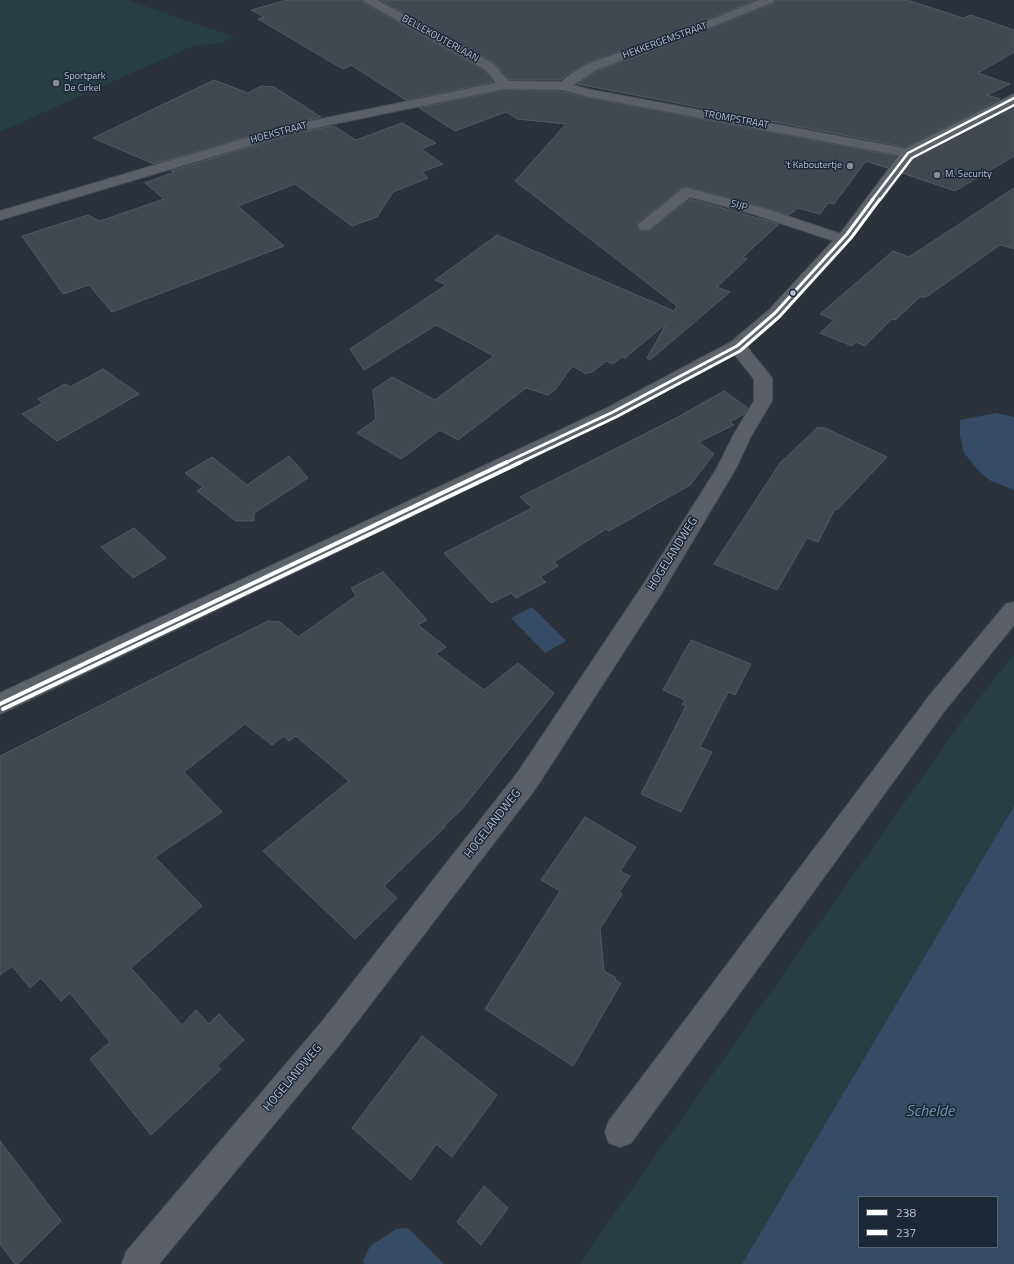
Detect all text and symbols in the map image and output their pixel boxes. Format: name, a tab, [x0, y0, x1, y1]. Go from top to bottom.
street label: BELLEKOUTERLAAN	[400, 13, 480, 65]
street label: HEKKERGEMSTRAAT	[621, 20, 709, 62]
place label: Sportpark De Cirkel	[64, 71, 105, 94]
marker: Sportpark De Cirkel	[51, 78, 61, 88]
street label: TROMPSTRAAT	[703, 108, 769, 132]
street label: HOEKSTRAAT	[249, 120, 309, 146]
place label: 't Kaboutertje	[785, 160, 842, 172]
marker: 't Kaboutertje	[845, 161, 855, 171]
place label: M. Security	[945, 169, 992, 181]
marker: M. Security	[932, 170, 942, 180]
street label: SIJP	[729, 198, 749, 214]
unlabelled marker	[788, 288, 798, 298]
street label: HOGELANDWEG	[645, 515, 701, 593]
street label: HOGELANDWEG	[462, 787, 524, 861]
street label: HOGELANDWEG	[261, 1041, 325, 1115]
water label: Schelde	[906, 1102, 954, 1122]
legend	[858, 1196, 998, 1248]
text: 238	[896, 1203, 916, 1222]
text: 237	[896, 1223, 916, 1242]

